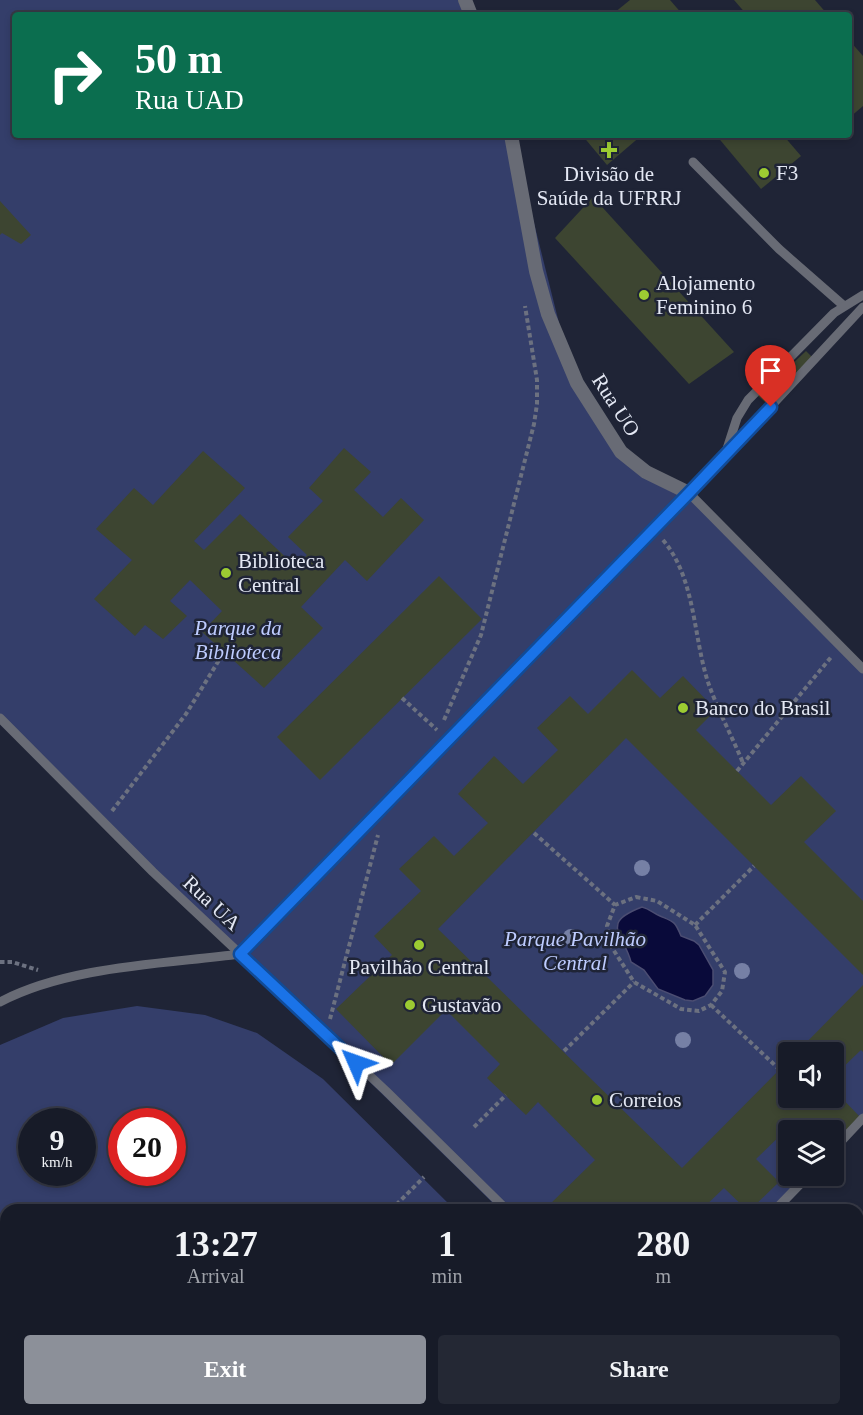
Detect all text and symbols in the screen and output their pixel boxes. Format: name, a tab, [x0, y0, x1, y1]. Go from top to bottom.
icon: right	[36, 36, 114, 114]
text: 50 m	[135, 36, 223, 82]
text: Rua UAD	[135, 85, 244, 115]
marker: Divisão de Saúde da UFRRJ	[600, 141, 618, 159]
place label: F3	[776, 161, 798, 185]
place label: Divisão de Saúde da UFRRJ	[537, 162, 681, 210]
marker: F3	[757, 166, 771, 180]
place label: Alojamento Feminino 6	[656, 271, 755, 319]
marker: Alojamento Feminino 6	[637, 288, 651, 302]
pin	[745, 345, 796, 407]
icon: arrive	[754, 354, 787, 387]
street label: Rua UO	[587, 369, 645, 441]
place label: Biblioteca Central	[238, 549, 325, 597]
marker: Biblioteca Central	[219, 566, 233, 580]
park label: Parque da Biblioteca	[193, 616, 282, 664]
place label: Banco do Brasil	[695, 696, 830, 720]
marker: Banco do Brasil	[676, 701, 690, 715]
street label: Rua UA	[178, 871, 246, 936]
park label: Parque Pavilhão Central	[503, 927, 646, 975]
marker: Pavilhão Central	[412, 938, 426, 952]
place label: Pavilhão Central	[349, 955, 489, 979]
place label: Gustavão	[422, 993, 501, 1017]
marker: Gustavão	[403, 998, 417, 1012]
position arrow	[324, 1031, 388, 1095]
map controls	[778, 1042, 844, 1186]
button: sound	[778, 1042, 844, 1108]
place label: Correios	[609, 1088, 681, 1112]
marker: Correios	[590, 1093, 604, 1107]
speed limit sign: 20	[108, 1108, 186, 1186]
button: layers	[778, 1120, 844, 1186]
text: 9	[50, 1123, 65, 1156]
text: km/h	[42, 1154, 72, 1170]
text: 13:27	[174, 1224, 258, 1264]
text: 1	[438, 1224, 456, 1264]
text: 280	[636, 1224, 690, 1264]
text: Arrival	[187, 1265, 245, 1287]
text: min	[431, 1265, 463, 1287]
text: m	[656, 1265, 671, 1287]
button: Exit	[24, 1335, 426, 1404]
button: Share	[438, 1335, 840, 1404]

